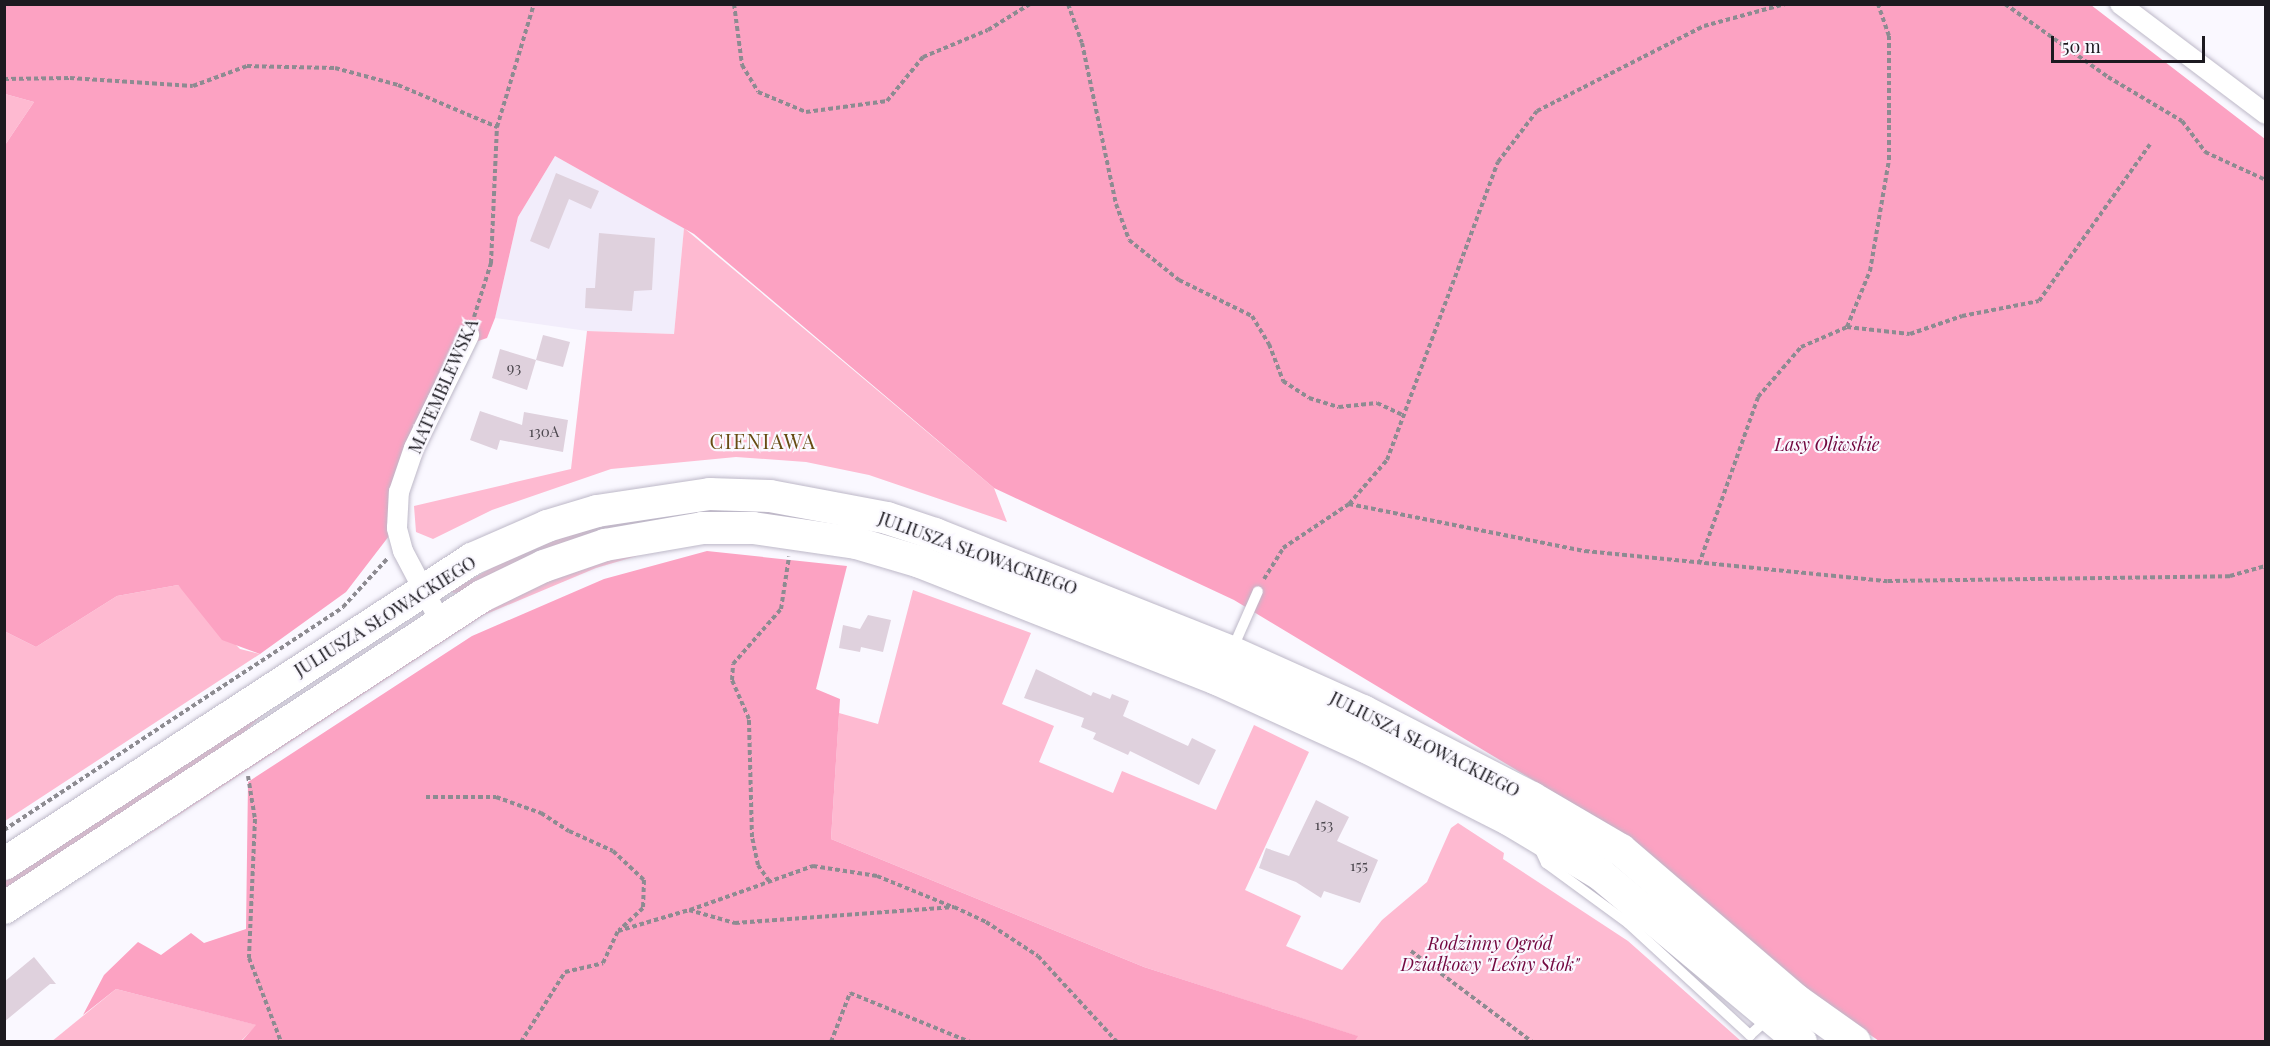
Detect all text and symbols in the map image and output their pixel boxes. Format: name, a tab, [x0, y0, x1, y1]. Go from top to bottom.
scale bar	[2054, 24, 2208, 62]
text: 50 m	[2062, 34, 2101, 58]
street label: MATEMBLEWSKA	[404, 315, 482, 457]
house number: 93	[507, 359, 521, 377]
house number: 130A	[529, 423, 559, 441]
district label: CIENIAWA	[710, 428, 816, 452]
park label: Lasy Oliwskie	[1774, 433, 1880, 455]
street label: JULIUSZA SŁOWACKIEGO	[875, 507, 1081, 599]
street label: JULIUSZA SŁOWACKIEGO	[290, 551, 480, 681]
street label: JULIUSZA SŁOWACKIEGO	[1326, 687, 1524, 801]
house number: 153	[1315, 816, 1333, 834]
house number: 155	[1350, 857, 1368, 875]
park label: Rodzinny Ogród Działkowy "Leśny Stok"	[1401, 933, 1579, 976]

